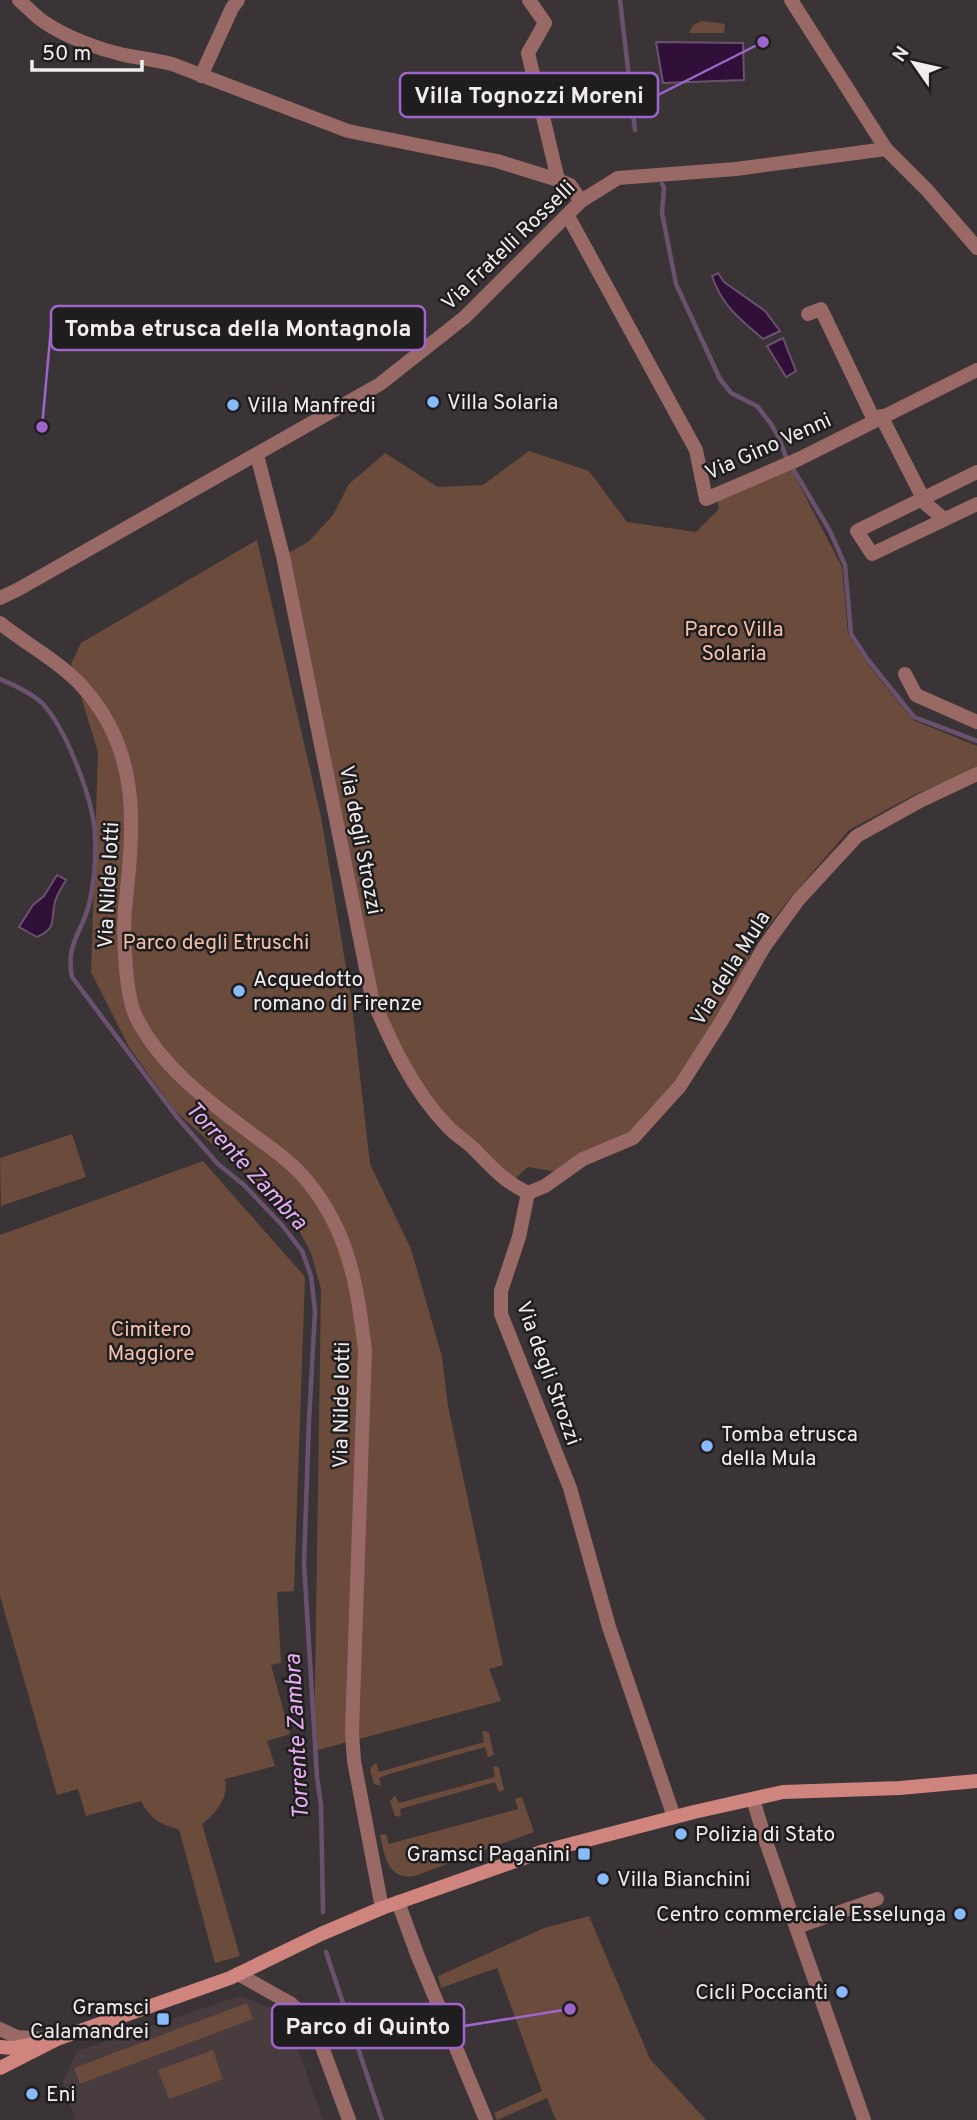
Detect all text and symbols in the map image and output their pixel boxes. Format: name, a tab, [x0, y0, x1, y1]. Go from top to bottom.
scale bar	[32, 28, 142, 72]
north arrow	[879, 28, 949, 98]
text: 50 m	[42, 41, 91, 68]
text: N	[888, 42, 915, 67]
callout: Villa Tognozzi Moreni	[400, 73, 658, 117]
text: Villa Tognozzi Moreni	[414, 83, 644, 112]
street label: Via Fratelli Rosselli	[436, 175, 582, 317]
callout: Tomba etrusca della Montagnola	[51, 306, 425, 350]
text: Tomba etrusca della Montagnola	[65, 316, 411, 345]
place label: Villa Solaria	[447, 390, 558, 417]
place label: Villa Manfredi	[247, 393, 376, 420]
marker: Villa Solaria	[425, 394, 441, 410]
marker: Villa Manfredi	[225, 397, 241, 413]
street label: Via Gino Venni	[701, 408, 836, 487]
park label: Parco Villa Solaria	[684, 617, 784, 668]
street label: Via degli Strozzi	[332, 763, 387, 917]
street label: Via Nilde Iotti	[93, 821, 126, 949]
street label: Via della Mula	[685, 906, 777, 1031]
park label: Parco degli Etruschi	[123, 930, 309, 957]
place label: Acquedotto romano di Firenze	[253, 967, 422, 1018]
marker: Acquedotto romano di Firenze	[231, 983, 247, 999]
water label: Torrente Zambra	[178, 1096, 313, 1237]
street label: Via degli Strozzi	[509, 1298, 586, 1449]
park label: Cimitero Maggiore	[107, 1317, 195, 1368]
street label: Via Nilde Iotti	[328, 1341, 357, 1469]
place label: Tomba etrusca della Mula	[721, 1422, 858, 1473]
marker: Tomba etrusca della Mula	[699, 1438, 715, 1454]
water label: Torrente Zambra	[280, 1653, 317, 1821]
place label: Polizia di Stato	[695, 1822, 835, 1849]
marker: Polizia di Stato	[673, 1826, 689, 1842]
place label: Gramsci Paganini	[407, 1842, 570, 1869]
marker: Gramsci Paganini	[576, 1846, 592, 1862]
place label: Villa Bianchini	[617, 1867, 750, 1894]
marker: Villa Bianchini	[595, 1871, 611, 1887]
place label: Centro commerciale Esselunga	[656, 1902, 946, 1929]
marker: Centro commerciale Esselunga	[952, 1906, 968, 1922]
place label: Cicli Poccianti	[695, 1980, 828, 2007]
marker: Cicli Poccianti	[834, 1984, 850, 2000]
place label: Gramsci Calamandrei	[30, 1995, 149, 2046]
callout: Parco di Quinto	[272, 2004, 464, 2048]
marker: Gramsci Calamandrei	[155, 2011, 171, 2027]
text: Parco di Quinto	[286, 2014, 450, 2043]
place label: Eni	[46, 2082, 76, 2109]
marker: Eni	[24, 2086, 40, 2102]

